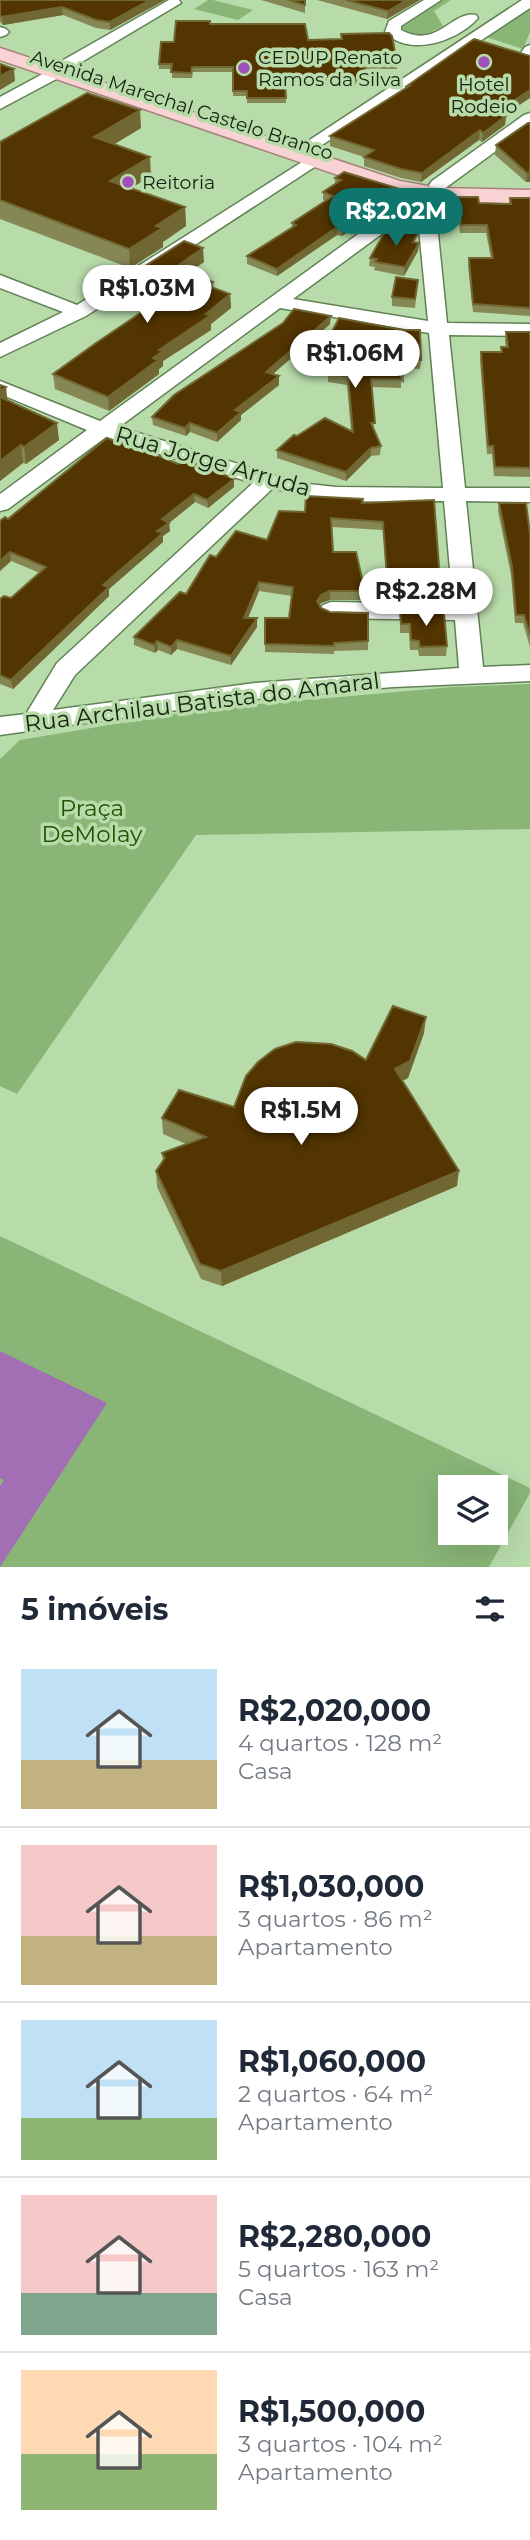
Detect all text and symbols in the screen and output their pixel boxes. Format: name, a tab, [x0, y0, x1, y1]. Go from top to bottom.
street label: Avenida Marechal Castelo Branco	[28, 45, 336, 165]
place label: CEDUP Renato Ramos da Silva	[258, 46, 402, 91]
marker: Hotel Rodeio	[476, 54, 492, 70]
marker: CEDUP Renato Ramos da Silva	[236, 60, 252, 76]
place label: Hotel Rodeio	[450, 73, 518, 118]
place label: Reitoria	[142, 171, 215, 194]
marker: Reitoria	[120, 174, 136, 190]
pin: R$2.02M	[331, 188, 461, 248]
text: R$2.02M	[345, 197, 447, 225]
pin: R$1.03M	[82, 266, 212, 325]
text: R$1.03M	[98, 274, 196, 302]
pin: R$1.06M	[290, 330, 420, 390]
text: R$1.06M	[306, 339, 404, 367]
street label: Rua Jorge Arruda	[112, 420, 314, 502]
pin: R$2.28M	[361, 568, 491, 628]
text: R$2.28M	[375, 577, 477, 605]
street label: Rua Archilau Batista do Amaral	[23, 666, 381, 738]
park label: Praça DeMolay	[41, 794, 143, 848]
pin: R$1.5M	[244, 1088, 358, 1147]
text: R$1.5M	[260, 1096, 342, 1124]
map controls	[438, 1475, 508, 1545]
button: layers	[438, 1475, 508, 1545]
icon: filters	[471, 1590, 509, 1628]
text: 5 imóveis	[21, 1591, 169, 1628]
text: R$2,020,000	[238, 1692, 431, 1729]
icon: home	[77, 1697, 161, 1781]
text: 4 quartos · 128 m²	[238, 1729, 442, 1757]
text: Casa	[238, 1757, 293, 1785]
text: R$1,030,000	[238, 1868, 425, 1905]
icon: home	[77, 1873, 161, 1957]
text: 3 quartos · 86 m²	[238, 1905, 433, 1933]
text: Apartamento	[238, 1933, 393, 1961]
text: R$1,060,000	[238, 2043, 426, 2080]
icon: home	[77, 2048, 161, 2132]
text: 2 quartos · 64 m²	[238, 2080, 433, 2108]
text: Apartamento	[238, 2108, 393, 2136]
text: R$2,280,000	[238, 2218, 431, 2255]
icon: home	[77, 2223, 161, 2307]
text: 5 quartos · 163 m²	[238, 2255, 439, 2283]
text: Casa	[238, 2283, 293, 2311]
text: R$1,500,000	[238, 2393, 425, 2430]
icon: home	[77, 2398, 161, 2482]
text: 3 quartos · 104 m²	[238, 2430, 443, 2458]
text: Apartamento	[238, 2458, 393, 2486]

